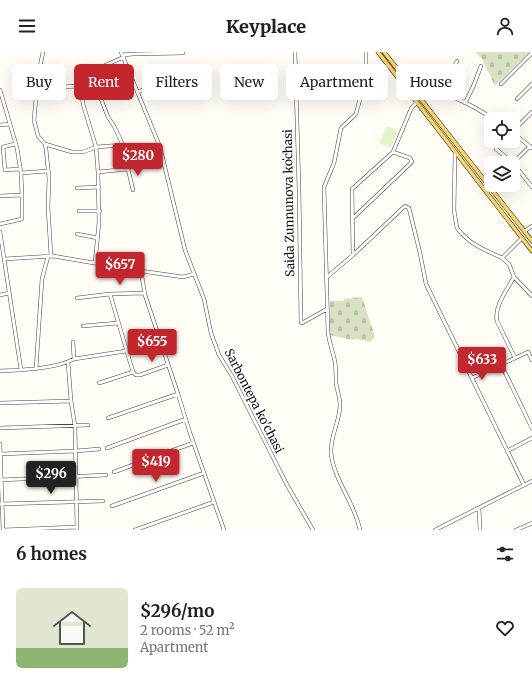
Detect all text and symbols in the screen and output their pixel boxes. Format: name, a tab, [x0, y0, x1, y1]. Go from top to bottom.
icon: menu	[16, 15, 38, 37]
text: Keyplace	[226, 15, 306, 38]
icon: person	[494, 15, 516, 37]
chip: Buy	[12, 64, 66, 100]
chip: Rent	[74, 64, 134, 100]
chip: Filters	[142, 64, 212, 100]
chip: New	[220, 64, 278, 100]
chip: Apartment	[286, 64, 388, 100]
chip: House	[396, 64, 466, 100]
map controls	[484, 112, 520, 192]
button: locate	[484, 112, 520, 148]
street label: Saida Zunnunova koʻchasi	[280, 129, 297, 277]
pin: $280	[114, 143, 162, 177]
text: $280	[122, 147, 154, 164]
button: layers	[484, 156, 520, 192]
pin: $657	[96, 252, 144, 286]
text: $657	[105, 256, 135, 273]
pin: $655	[128, 329, 176, 363]
text: $655	[137, 333, 167, 350]
street label: Sarbontepa ko'chasi	[222, 346, 287, 456]
pin: $633	[458, 347, 506, 381]
text: $633	[467, 351, 497, 368]
pin: $419	[132, 449, 180, 483]
text: $419	[141, 453, 171, 470]
pin: $296	[27, 461, 75, 495]
text: $296	[35, 465, 67, 482]
text: 6 homes	[16, 543, 87, 565]
icon: filters	[494, 543, 516, 565]
text: $296/mo	[140, 600, 214, 622]
icon: home	[48, 604, 96, 652]
icon: heart	[494, 617, 516, 639]
text: 2 rooms · 52 m²	[140, 622, 234, 639]
text: Apartment	[140, 639, 208, 656]

